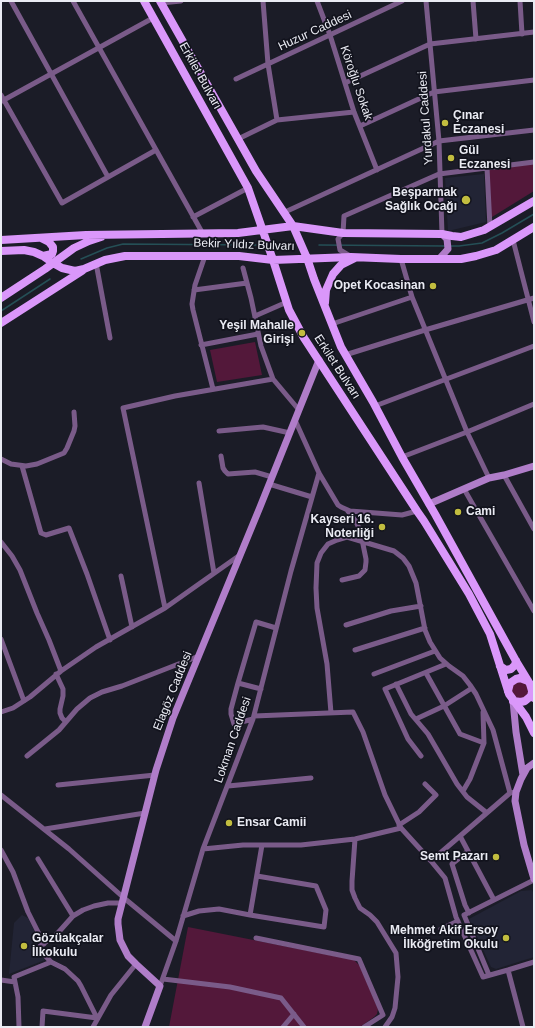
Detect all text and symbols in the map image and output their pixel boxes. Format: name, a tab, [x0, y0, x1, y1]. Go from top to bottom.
street label: Huzur Caddesi	[276, 8, 354, 54]
street label: Erkilet Bulvarı	[176, 40, 224, 112]
street label: Köroğlu Sokak	[336, 44, 376, 122]
street label: Yurdakul Caddesi	[416, 71, 436, 165]
place label: Çınar Eczanesi	[453, 109, 504, 137]
marker: Çınar Eczanesi	[440, 118, 450, 128]
place label: Gül Eczanesi	[459, 144, 510, 172]
marker: Gül Eczanesi	[446, 153, 456, 163]
place label: Beşparmak Sağlık Ocağı	[385, 186, 457, 214]
marker: Beşparmak Sağlık Ocağı	[460, 194, 472, 206]
street label: Bekir Yıldız Bulvarı	[193, 236, 295, 254]
place label: Opet Kocasinan	[334, 279, 425, 293]
marker: Opet Kocasinan	[428, 281, 438, 291]
place label: Yeşil Mahalle Girişi	[219, 319, 294, 347]
marker: Yeşil Mahalle Girişi	[297, 328, 307, 338]
street label: Erkilet Bulvarı	[311, 332, 363, 402]
place label: Cami	[466, 505, 495, 519]
marker: Cami	[453, 507, 463, 517]
place label: Kayseri 16. Noterliği	[311, 513, 374, 541]
marker: Kayseri 16. Noterliği	[377, 522, 387, 532]
street label: Elagöz Caddesi	[151, 649, 195, 733]
street label: Lokman Caddesi	[212, 695, 254, 785]
place label: Ensar Camii	[237, 816, 306, 830]
marker: Ensar Camii	[224, 818, 234, 828]
place label: Semt Pazarı	[420, 850, 488, 864]
marker: Semt Pazarı	[491, 852, 501, 862]
place label: Mehmet Akif Ersoy İlköğretim Okulu	[390, 924, 498, 952]
place label: Gözüakçalar İlkokulu	[32, 932, 103, 960]
marker: Mehmet Akif Ersoy İlköğretim Okulu	[501, 933, 511, 943]
marker: Gözüakçalar İlkokulu	[19, 941, 29, 951]

